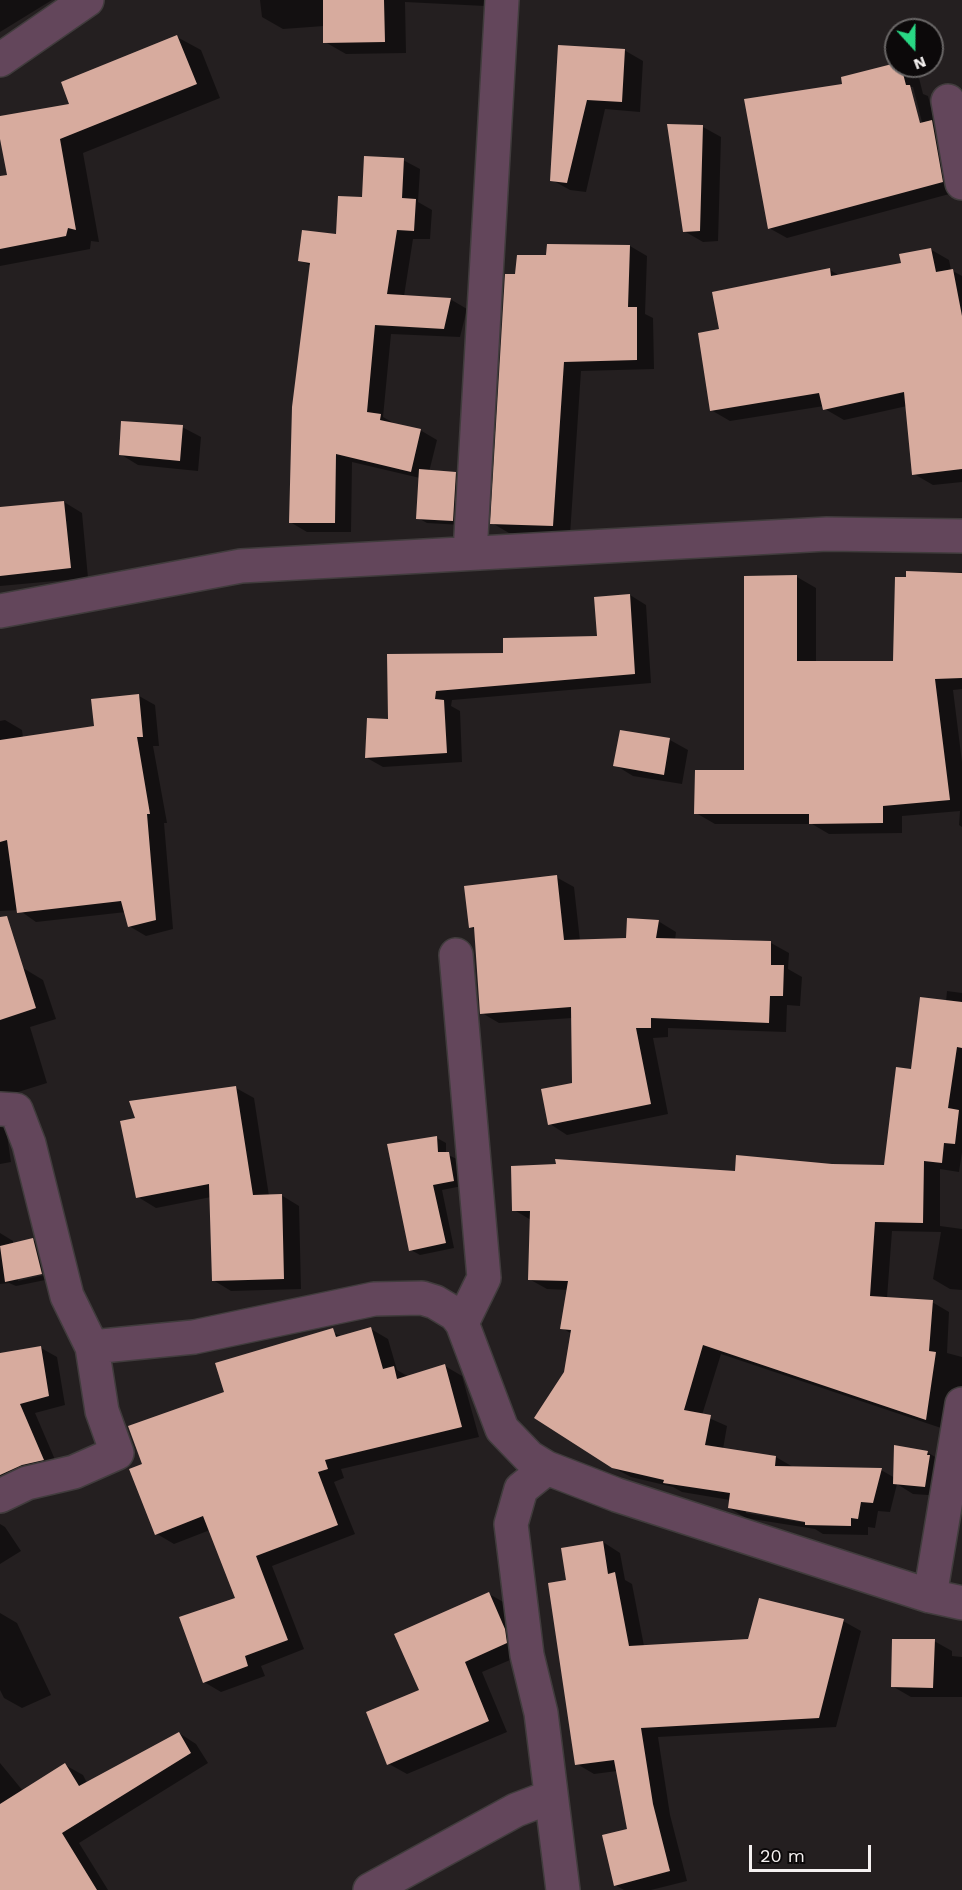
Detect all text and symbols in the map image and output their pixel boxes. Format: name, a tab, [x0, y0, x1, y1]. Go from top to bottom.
north arrow	[884, 18, 944, 78]
text: N	[911, 52, 929, 74]
scale bar	[752, 1833, 874, 1871]
text: 20 m	[760, 1845, 805, 1866]

